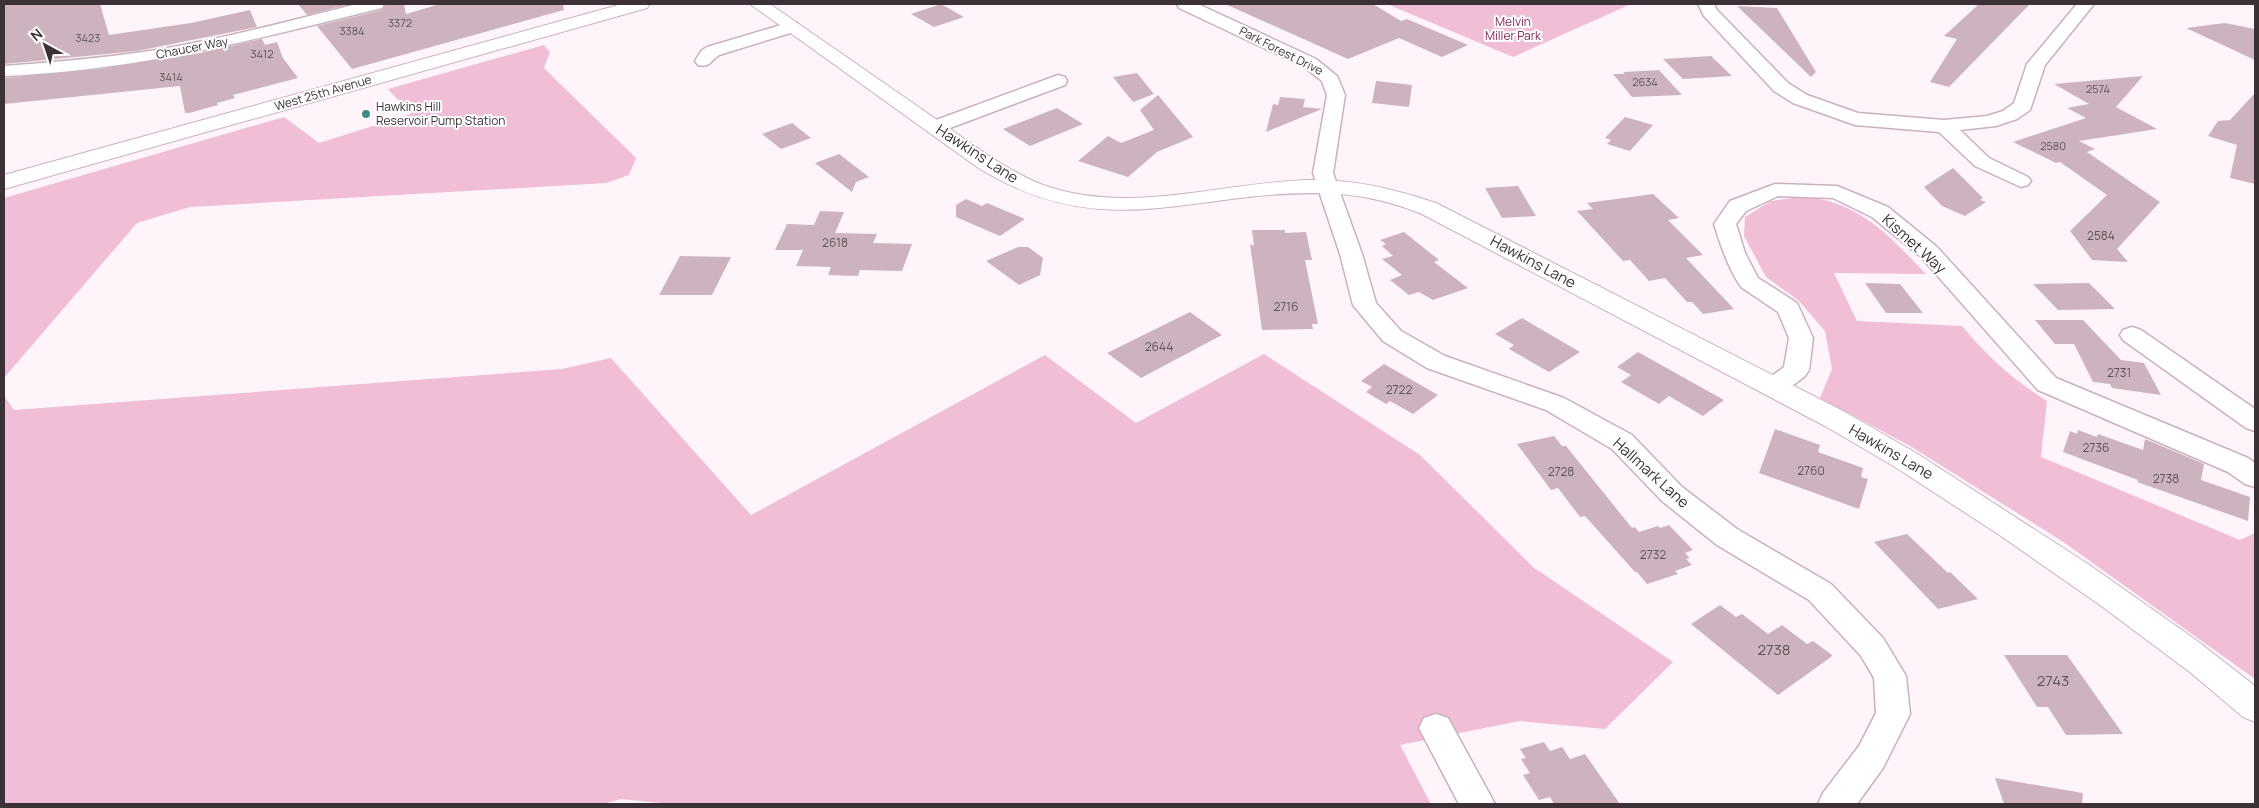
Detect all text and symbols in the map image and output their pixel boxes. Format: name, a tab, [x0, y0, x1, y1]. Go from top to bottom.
park label: Melvin Miller Park	[1485, 13, 1542, 44]
house number: 3372	[388, 15, 412, 30]
north arrow	[20, 20, 70, 70]
street label: Park Forest Drive	[1236, 22, 1326, 79]
house number: 3384	[339, 23, 365, 38]
text: N	[26, 24, 46, 45]
house number: 3423	[76, 30, 100, 45]
street label: Chaucer Way	[154, 32, 230, 63]
house number: 3412	[250, 46, 274, 61]
house number: 3414	[159, 69, 183, 84]
street label: West 25th Avenue	[272, 71, 373, 115]
house number: 2634	[1632, 74, 1658, 89]
house number: 2574	[2086, 81, 2110, 96]
place label: Hawkins Hill Reservoir Pump Station	[376, 98, 505, 129]
marker: Hawkins Hill Reservoir Pump Station	[360, 108, 372, 120]
street label: Hawkins Lane	[932, 119, 1023, 188]
house number: 2580	[2040, 138, 2066, 153]
street label: Kismet Way	[1878, 209, 1951, 278]
house number: 2584	[2087, 227, 2115, 244]
street label: Hawkins Lane	[1487, 230, 1580, 293]
house number: 2618	[822, 234, 848, 251]
house number: 2716	[1274, 298, 1299, 315]
house number: 2644	[1145, 338, 1173, 355]
house number: 2731	[2107, 364, 2131, 381]
house number: 2722	[1386, 381, 1412, 398]
street label: Hawkins Lane	[1845, 419, 1937, 484]
street label: Hallmark Lane	[1609, 433, 1694, 513]
house number: 2736	[2083, 439, 2109, 456]
house number: 2760	[1797, 462, 1825, 479]
house number: 2728	[1548, 463, 1574, 480]
house number: 2738	[2153, 470, 2179, 487]
house number: 2732	[1640, 546, 1666, 563]
house number: 2738	[1757, 639, 1791, 660]
house number: 2743	[2037, 670, 2069, 691]

